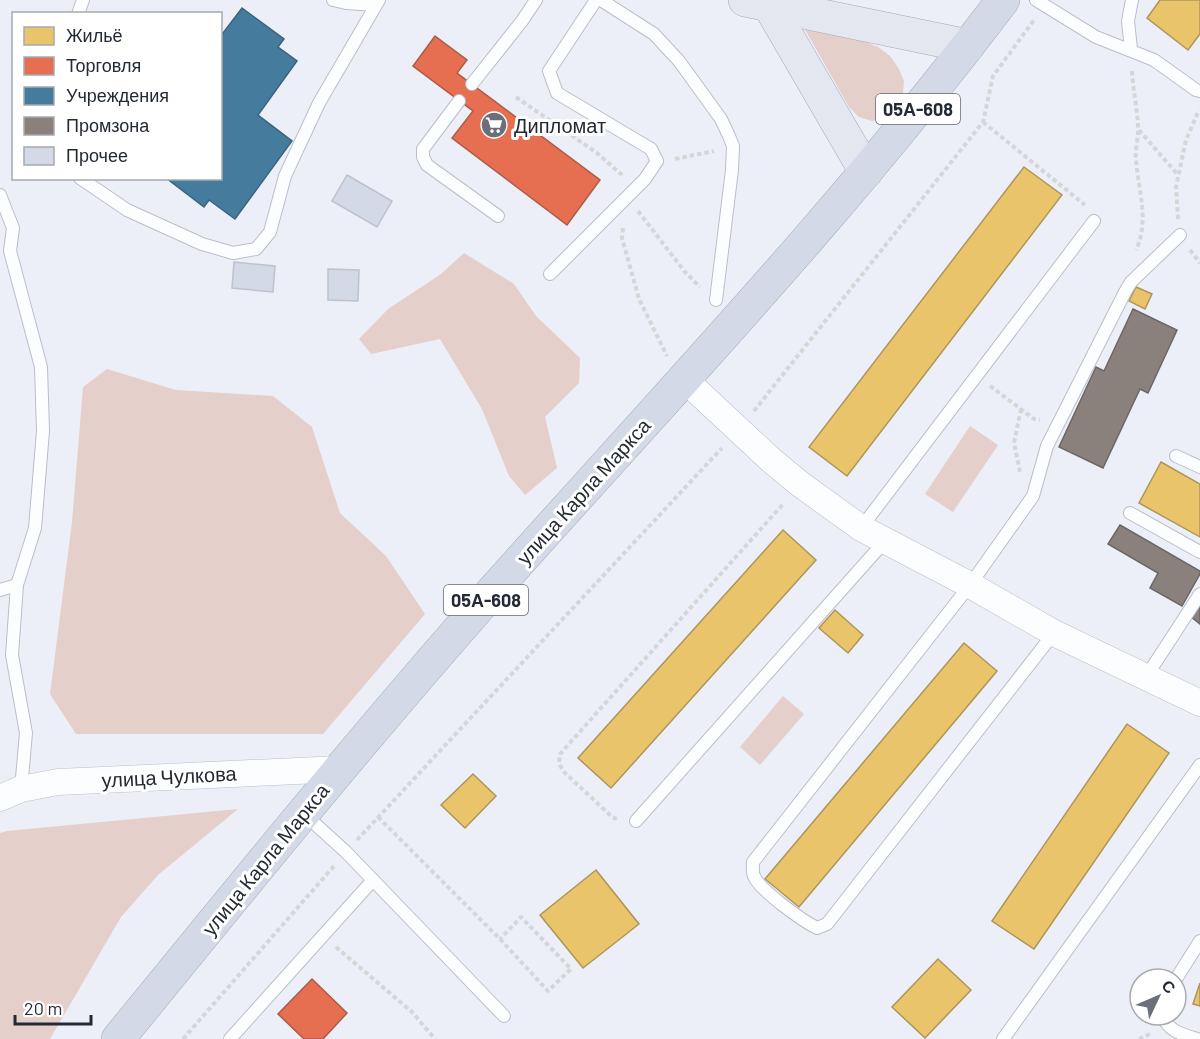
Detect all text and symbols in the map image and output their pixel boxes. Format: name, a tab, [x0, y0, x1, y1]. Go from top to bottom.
legend	[12, 12, 222, 180]
text: Жильё	[66, 24, 123, 46]
text: Торговля	[66, 54, 141, 76]
text: Учреждения	[66, 84, 169, 106]
road number: 05А-608	[876, 94, 960, 124]
supermarket icon: Дипломат	[479, 110, 509, 140]
place label: Дипломат	[514, 113, 606, 137]
text: Промзона	[66, 114, 150, 136]
text: Прочее	[66, 144, 128, 166]
street label: улица Карла Маркса	[511, 412, 655, 569]
road number: 05А-608	[444, 585, 528, 615]
street label: улица Чулкова	[101, 760, 238, 792]
street label: улица Карла Маркса	[196, 778, 334, 940]
north arrow	[1128, 967, 1188, 1027]
text: С	[1158, 975, 1180, 997]
scale bar	[15, 988, 92, 1026]
text: 20 m	[24, 997, 62, 1019]

